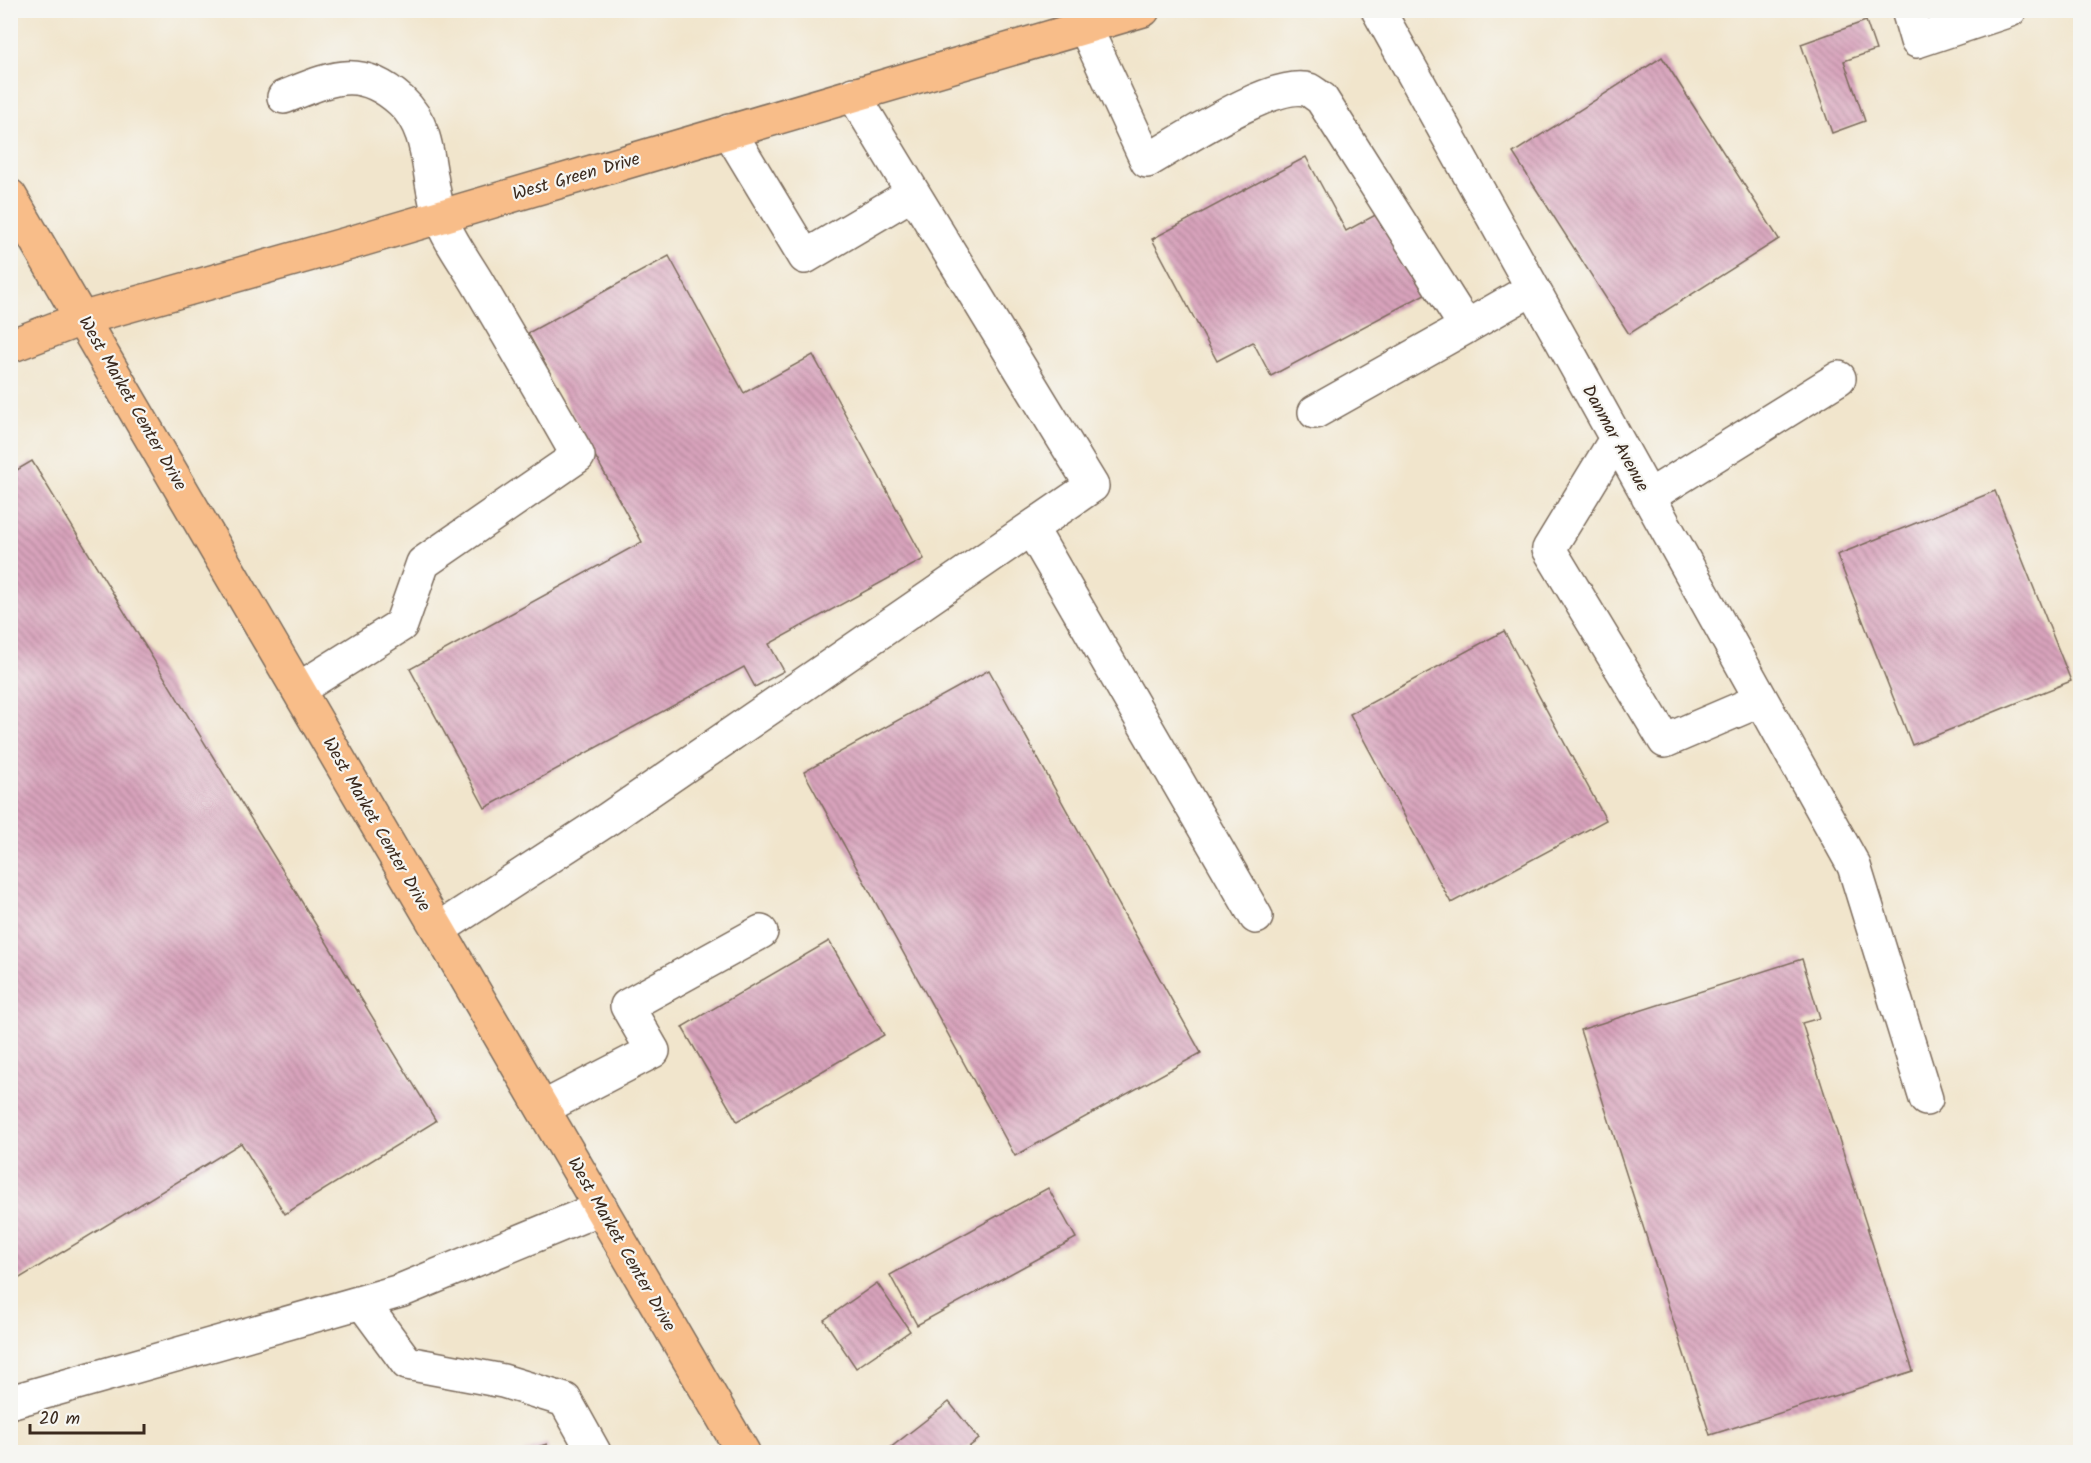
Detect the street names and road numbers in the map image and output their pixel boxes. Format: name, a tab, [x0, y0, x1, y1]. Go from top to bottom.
street label: West Green Drive	[509, 145, 644, 210]
street label: West Market Center Drive	[70, 311, 194, 497]
street label: Danmar Avenue	[1573, 380, 1656, 498]
street label: West Market Center Drive	[314, 732, 438, 918]
street label: West Market Center Drive	[559, 1152, 683, 1338]

